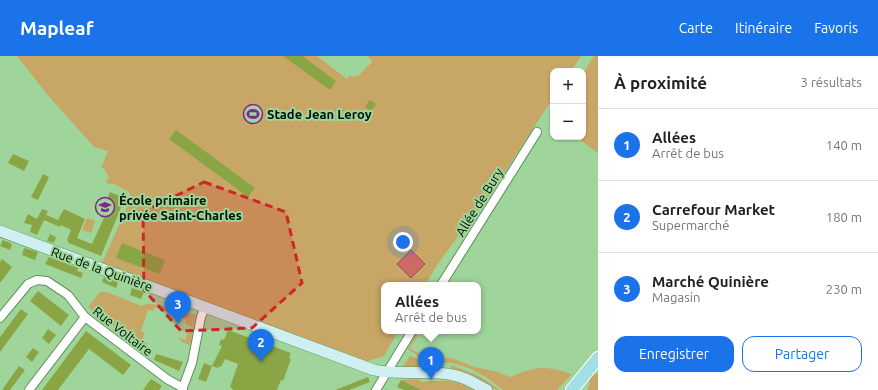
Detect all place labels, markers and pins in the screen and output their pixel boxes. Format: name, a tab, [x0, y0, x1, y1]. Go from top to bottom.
sports icon: Stade Jean Leroy	[242, 103, 264, 125]
place label: Stade Jean Leroy	[267, 107, 372, 121]
place label: École primaire privée Saint-Charles	[119, 192, 242, 222]
school or university icon: École primaire privée Saint-Charles	[94, 196, 116, 218]
pin: 3	[165, 291, 191, 324]
pin: 2	[248, 329, 274, 362]
pin: 1	[418, 347, 444, 380]

